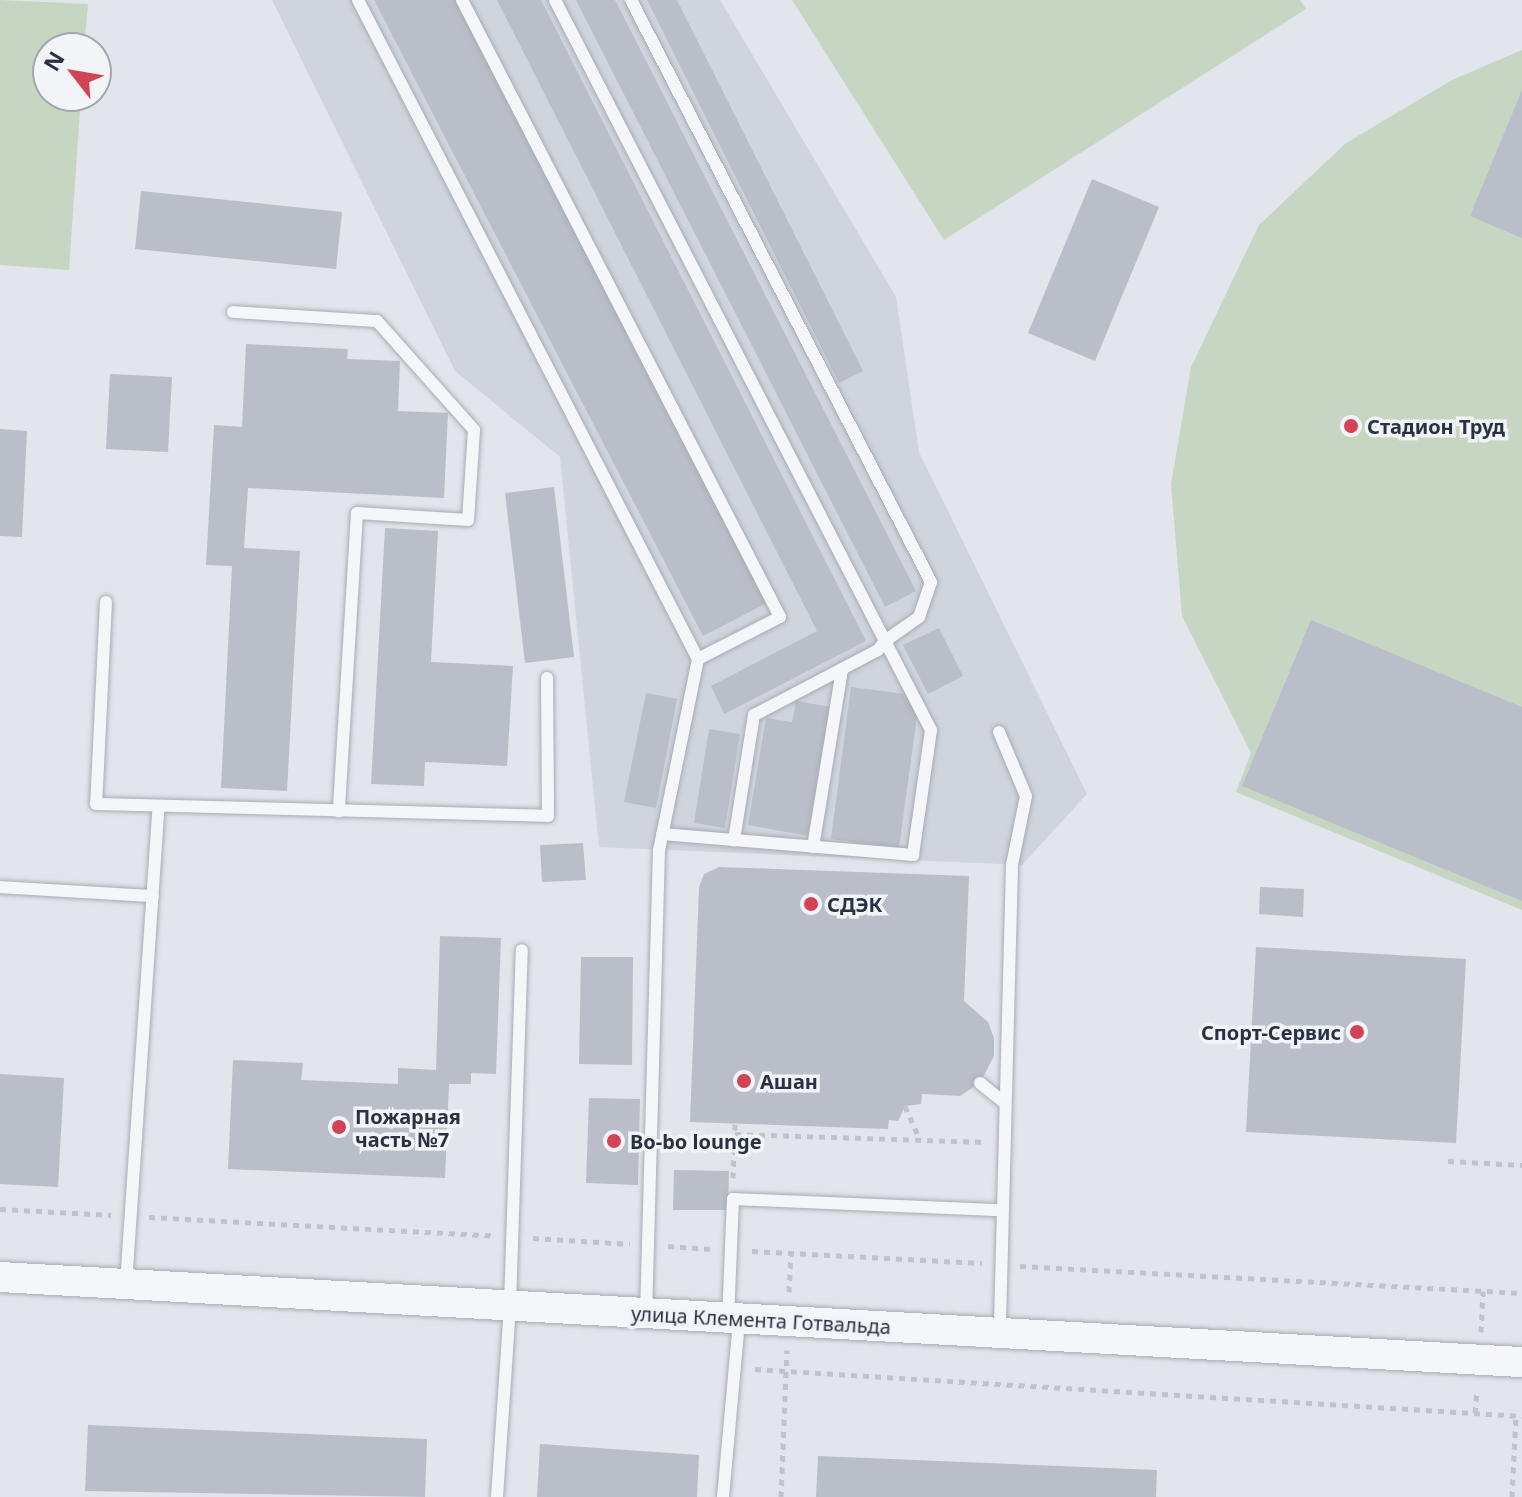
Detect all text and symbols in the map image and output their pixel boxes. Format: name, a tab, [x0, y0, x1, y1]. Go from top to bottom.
north arrow	[32, 32, 112, 112]
text: N	[36, 45, 71, 76]
place label: Стадион Труд	[1367, 414, 1505, 438]
marker: Стадион Труд	[1342, 417, 1360, 435]
place label: СДЭК	[827, 892, 882, 916]
marker: СДЭК	[802, 895, 820, 913]
place label: Спорт-Сервис	[1201, 1020, 1341, 1044]
marker: Спорт-Сервис	[1348, 1023, 1366, 1041]
place label: Ашан	[760, 1069, 818, 1093]
marker: Ашан	[735, 1072, 753, 1090]
place label: Пожарная часть №7	[355, 1104, 461, 1151]
marker: Пожарная часть №7	[330, 1118, 348, 1136]
place label: Bo-bo lounge	[630, 1129, 762, 1153]
marker: Bo-bo lounge	[605, 1132, 623, 1150]
street label: улица Клемента Готвальда	[631, 1301, 891, 1339]

